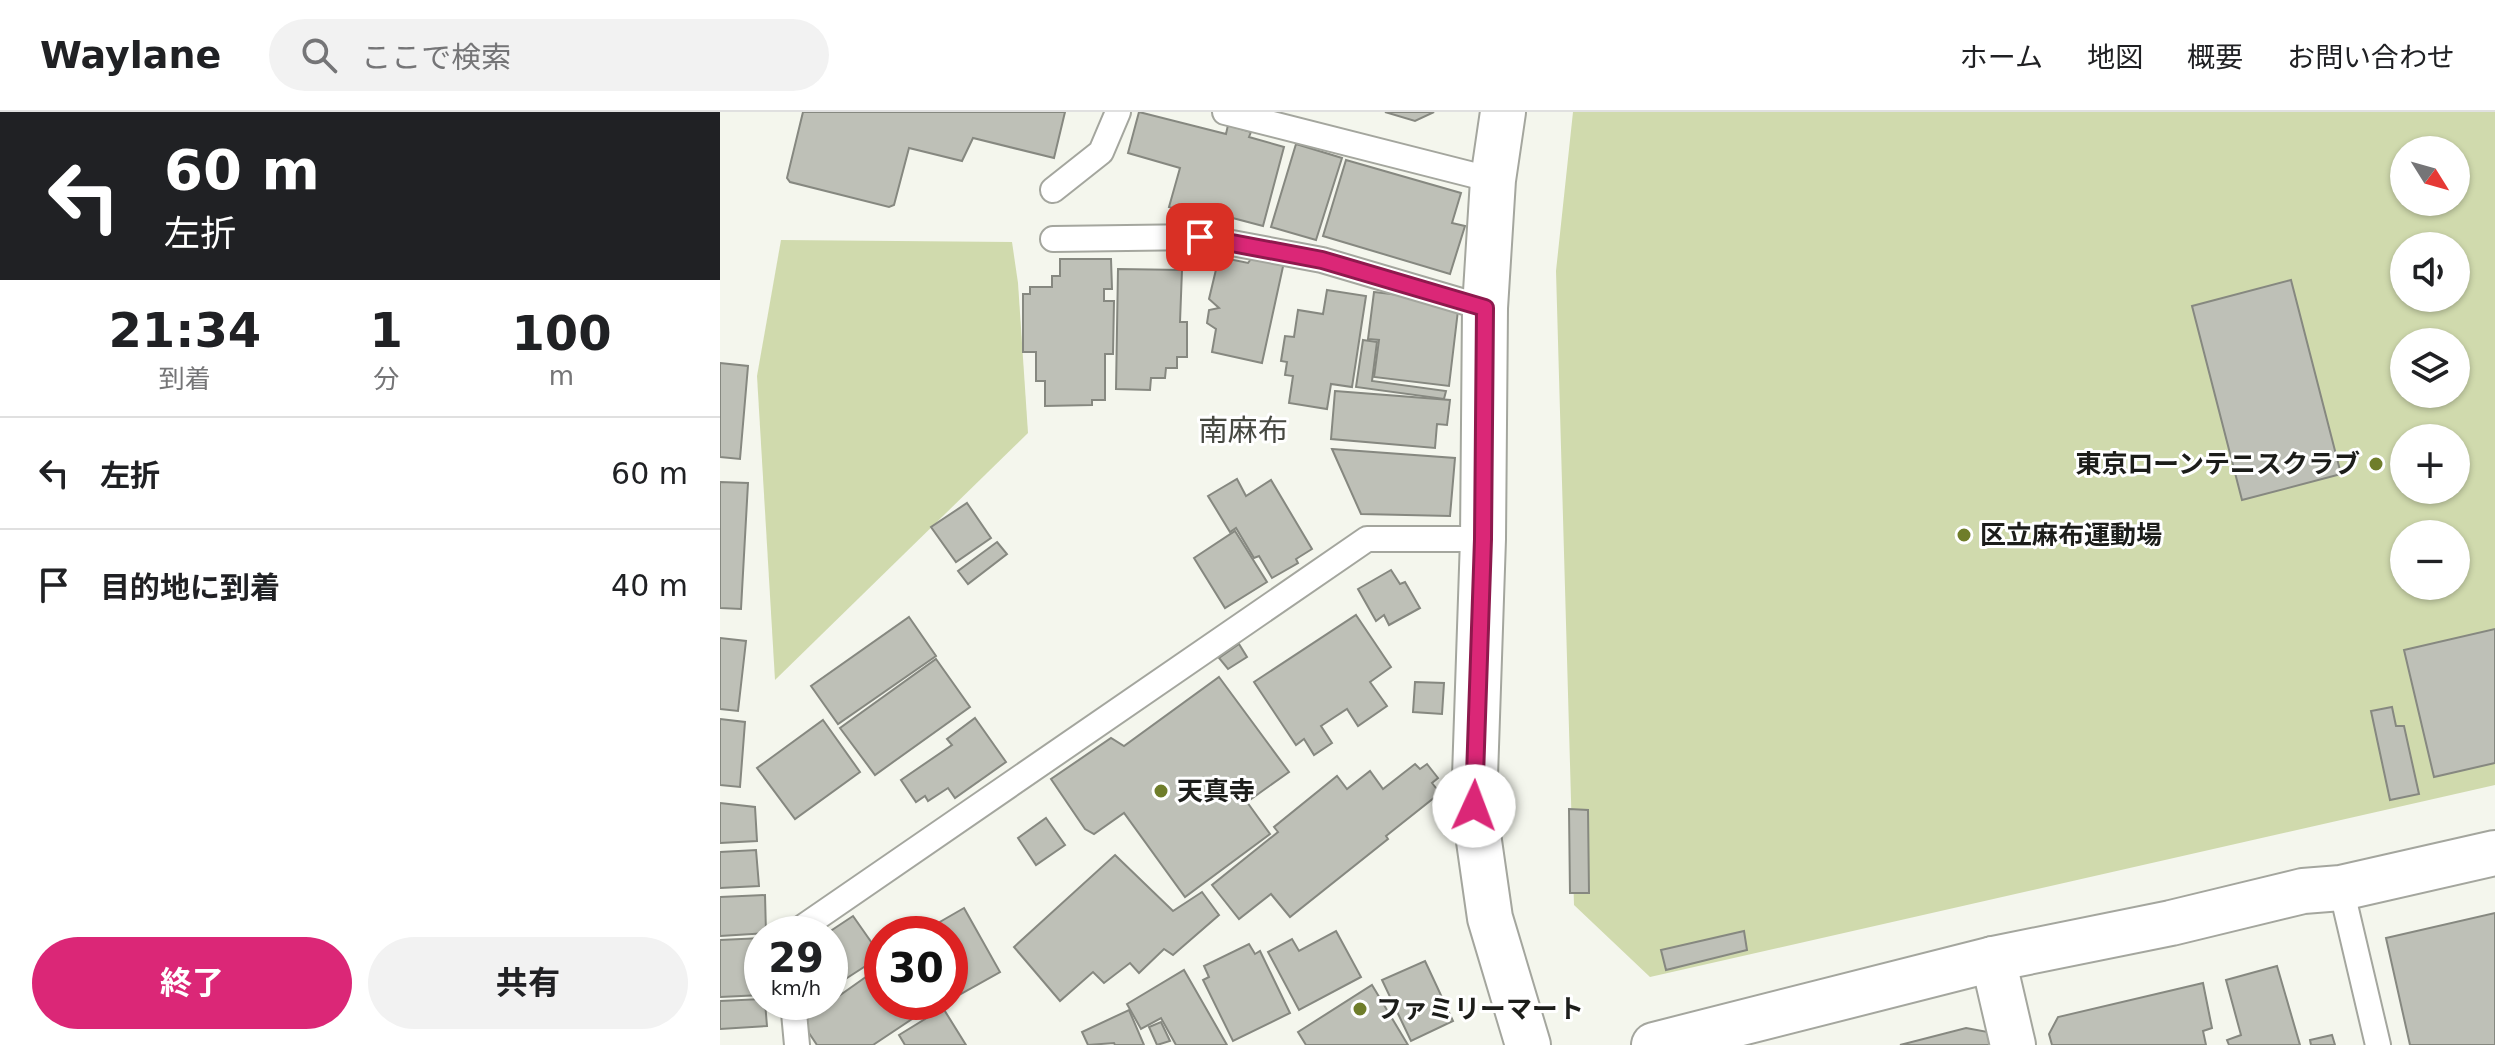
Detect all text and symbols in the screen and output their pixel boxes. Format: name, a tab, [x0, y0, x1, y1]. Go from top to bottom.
search box	[269, 19, 829, 91]
text: Waylane	[40, 33, 221, 77]
icon: search	[297, 33, 341, 77]
text: ここで検索	[361, 40, 511, 75]
text: ホーム	[1960, 41, 2043, 74]
text: 地図	[2087, 41, 2143, 74]
text: 概要	[2187, 41, 2243, 74]
text: お問い合わせ	[2287, 41, 2455, 74]
north arrow	[2390, 136, 2470, 216]
map controls	[2390, 136, 2470, 600]
text: 60 m	[164, 137, 320, 202]
icon: left	[32, 144, 136, 248]
pin	[1166, 203, 1234, 271]
text: 左折	[164, 213, 236, 254]
icon: arrive	[1178, 215, 1222, 259]
button: sound	[2390, 232, 2470, 312]
text: 21:34	[108, 302, 261, 358]
text: 1	[370, 302, 403, 358]
text: 100	[511, 305, 612, 361]
button: layers	[2390, 328, 2470, 408]
text: m	[549, 361, 574, 391]
text: 到着	[159, 364, 211, 394]
text: 分	[373, 364, 399, 394]
district label: 南麻布	[1198, 413, 1288, 448]
button: +	[2390, 424, 2470, 504]
place label: 東京ローンテニスクラブ	[2075, 449, 2360, 479]
icon: left	[32, 451, 76, 495]
marker: 東京ローンテニスクラブ	[2367, 455, 2385, 473]
text: 60 m	[611, 456, 688, 491]
text: 左折	[100, 458, 160, 493]
place label: 区立麻布運動場	[1980, 520, 2162, 550]
button: −	[2390, 520, 2470, 600]
marker: 区立麻布運動場	[1955, 526, 1973, 544]
icon: arrive	[32, 563, 76, 607]
text: 40 m	[611, 568, 688, 603]
text: 目的地に到着	[100, 570, 280, 605]
position arrow	[1432, 764, 1516, 848]
place label: 天真寺	[1177, 776, 1255, 806]
marker: 天真寺	[1152, 782, 1170, 800]
speed limit sign: 30	[864, 916, 968, 1020]
text: 29	[768, 935, 824, 981]
button: 終了	[32, 937, 352, 1029]
button: 共有	[368, 937, 688, 1029]
text: km/h	[771, 976, 821, 1000]
place label: ファミリーマート	[1376, 994, 1584, 1024]
marker: ファミリーマート	[1351, 1000, 1369, 1018]

